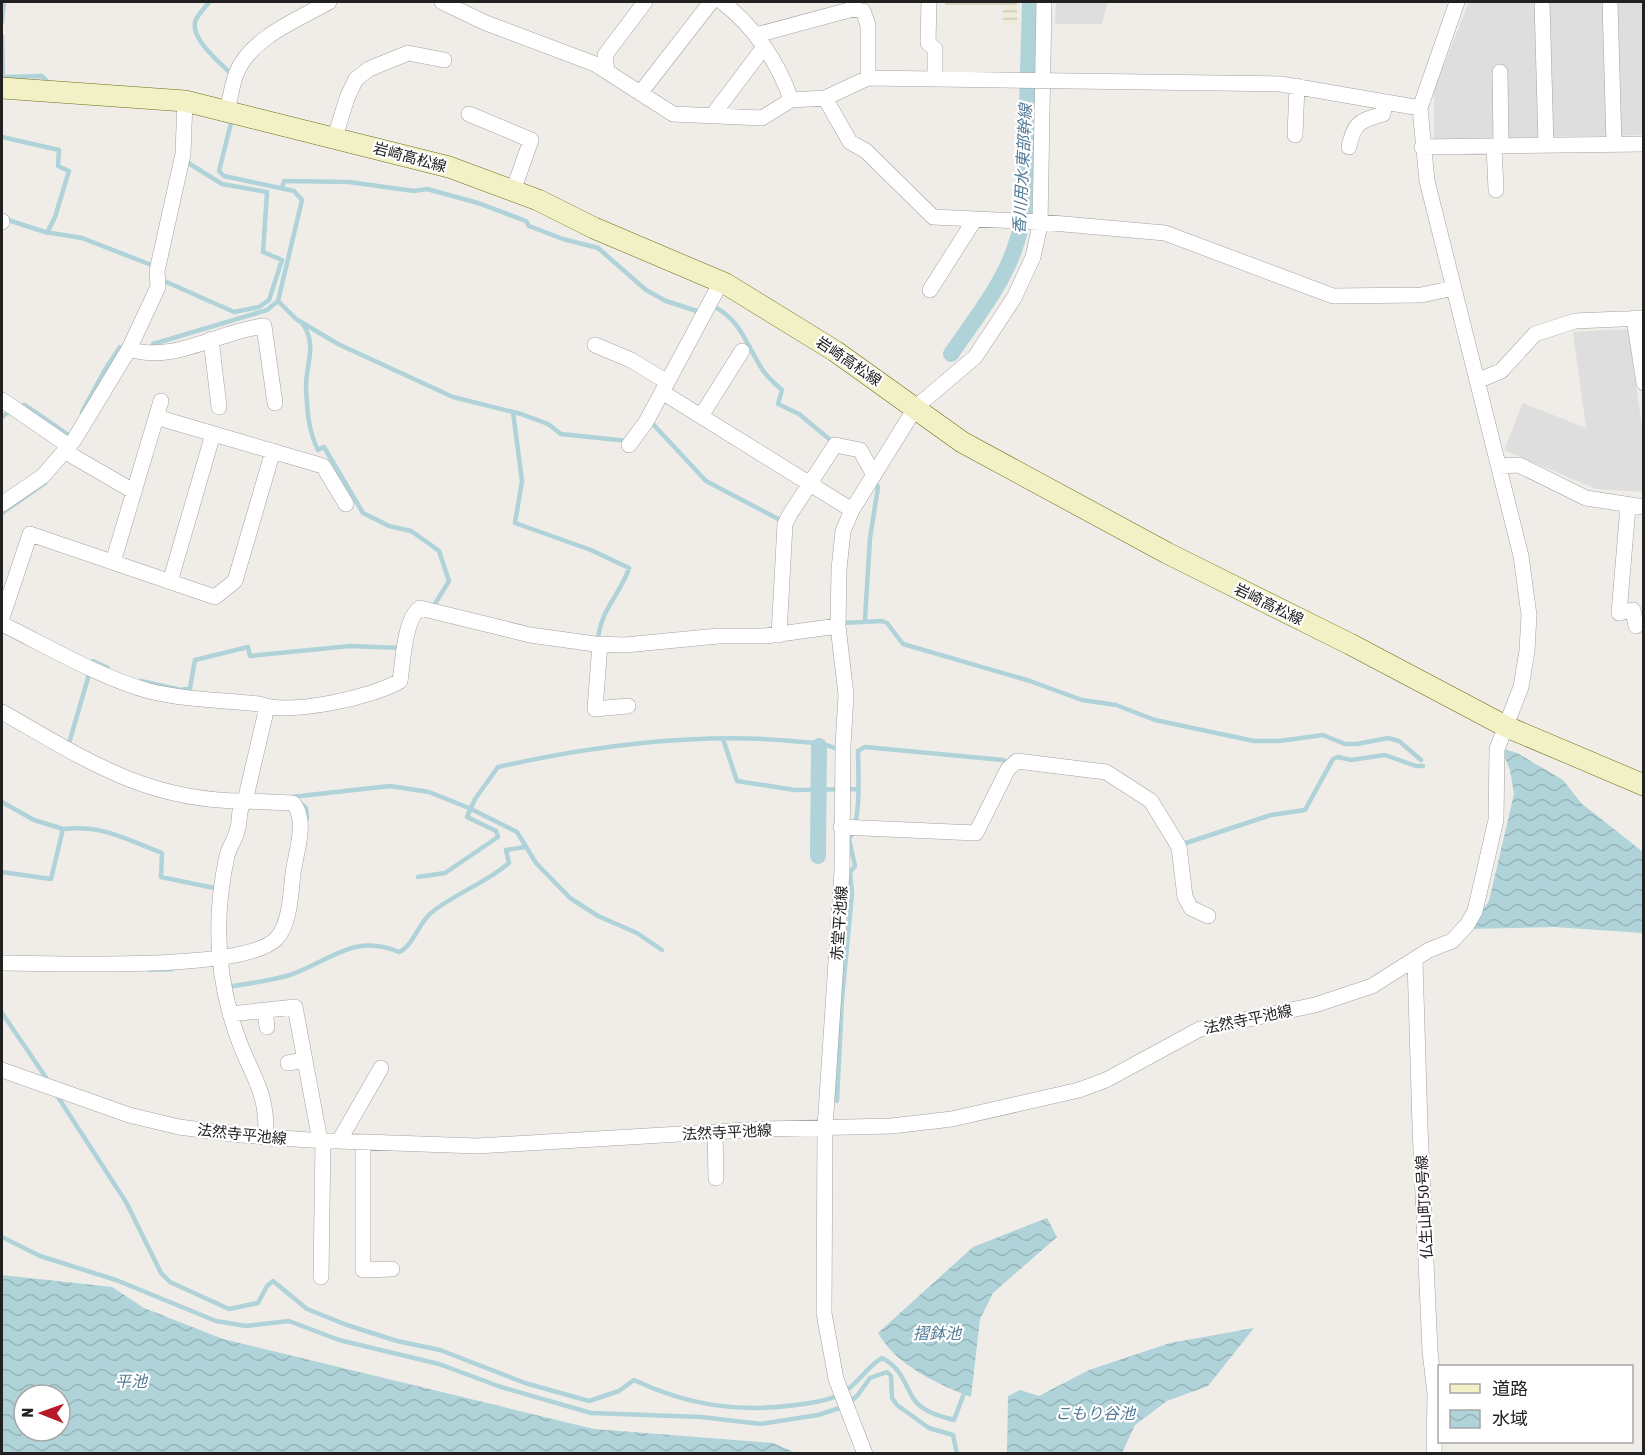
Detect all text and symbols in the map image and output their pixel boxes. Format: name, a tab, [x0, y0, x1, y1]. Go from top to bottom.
water label: 香川用水 東部幹線	[1010, 102, 1034, 234]
street label: 岩崎高松線	[372, 139, 448, 175]
street label: 岩崎高松線	[813, 333, 885, 389]
street label: 岩崎高松線	[1232, 580, 1306, 628]
street label: 赤堂平池線	[828, 885, 850, 961]
street label: 法然寺平池線	[1202, 1001, 1294, 1037]
street label: 法然寺平池線	[196, 1121, 288, 1147]
street label: 法然寺平池線	[682, 1121, 772, 1143]
street label: 仏生山町50号線	[1413, 1155, 1435, 1259]
water label: 摺鉢池	[913, 1324, 963, 1342]
legend	[1438, 1365, 1633, 1443]
water label: 平池	[115, 1372, 149, 1390]
text: 道路	[1492, 1378, 1528, 1399]
north arrow	[12, 1383, 72, 1443]
water label: こもり谷池	[1055, 1404, 1137, 1422]
text: N	[18, 1408, 36, 1418]
text: 水域	[1492, 1408, 1528, 1429]

